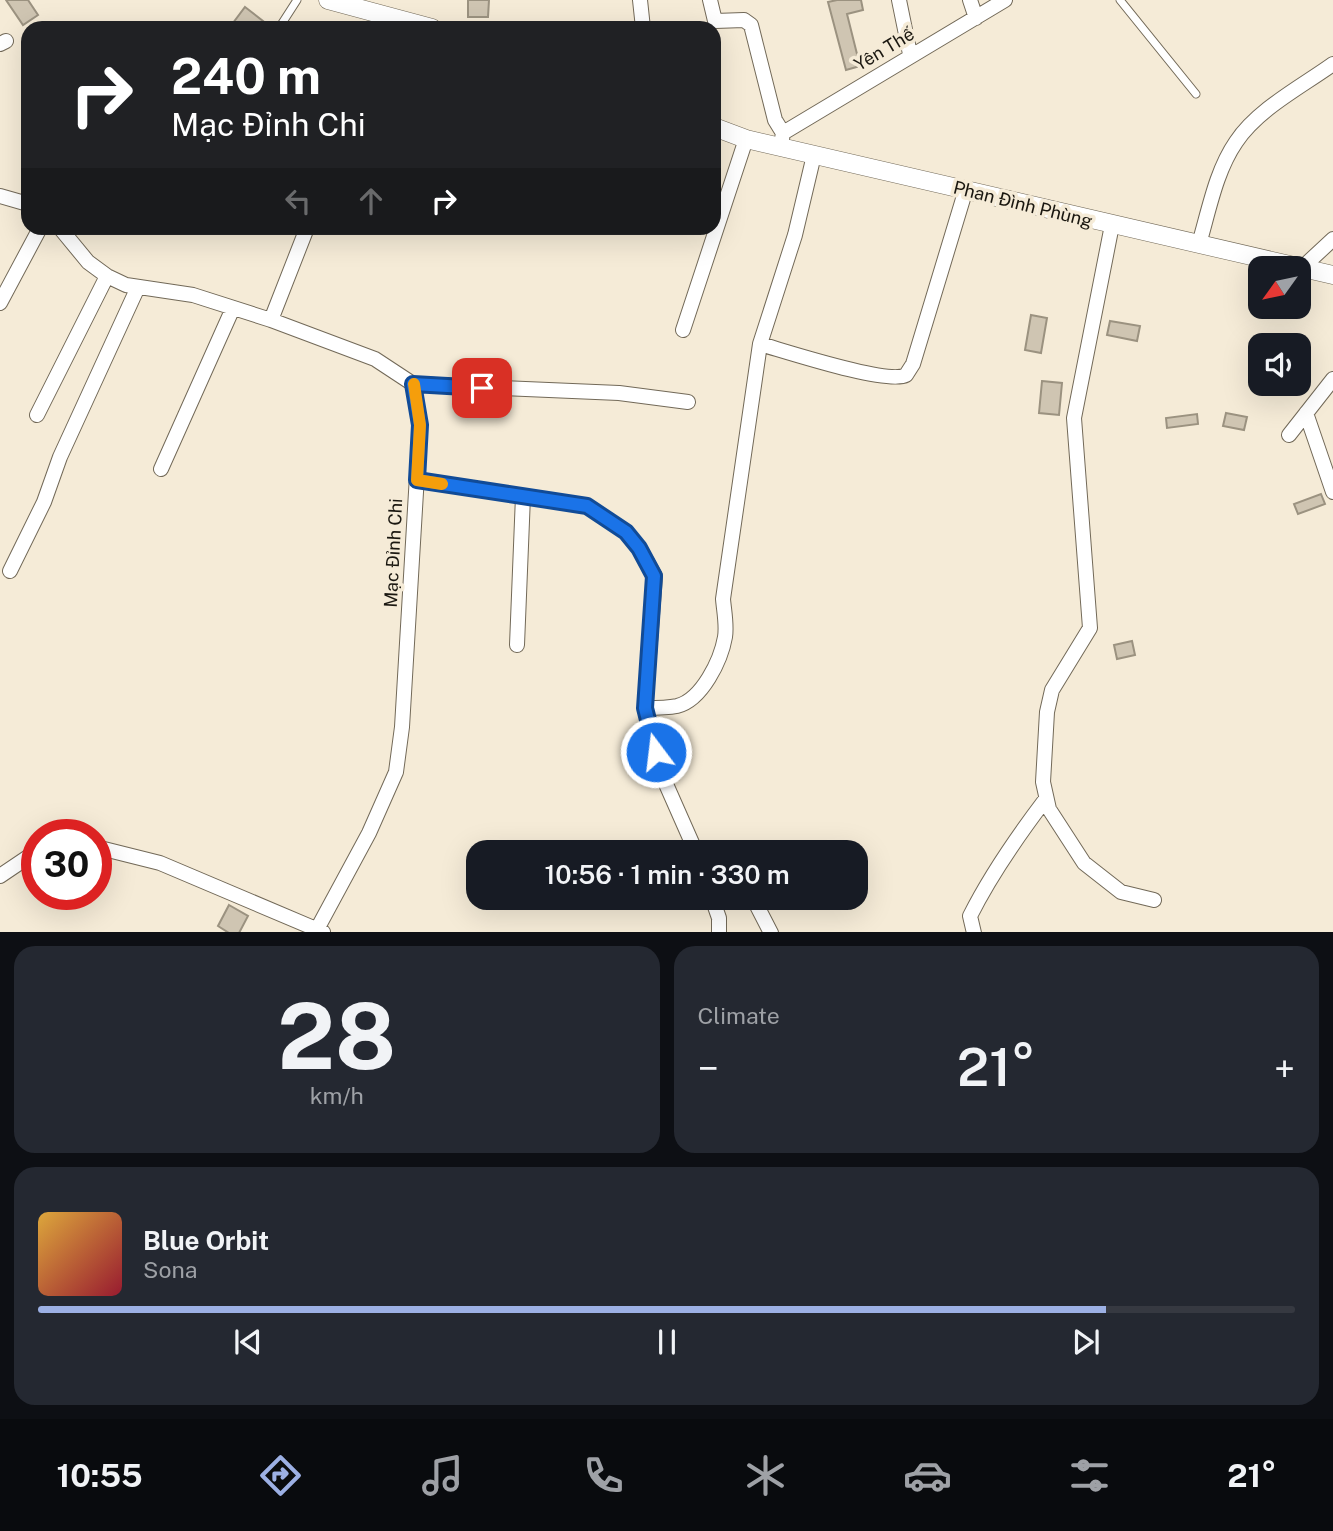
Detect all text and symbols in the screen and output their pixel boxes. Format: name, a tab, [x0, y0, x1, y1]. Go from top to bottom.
street label: Yên Thế	[850, 23, 918, 75]
text: 240 m	[171, 47, 321, 105]
icon: right	[56, 49, 147, 140]
text: Mạc Đỉnh Chi	[171, 106, 366, 143]
street label: Phan Đình Phùng	[951, 177, 1095, 231]
icon: left	[279, 182, 317, 220]
icon: ahead	[352, 182, 390, 220]
icon: right	[425, 182, 463, 220]
north arrow	[1248, 256, 1311, 318]
map controls	[1248, 256, 1311, 396]
button: sound	[1248, 333, 1311, 396]
pin	[452, 358, 512, 418]
icon: arrive	[463, 369, 501, 407]
street label: Mạc Đỉnh Chi	[380, 498, 406, 608]
position arrow	[619, 715, 693, 789]
speed limit sign: 30	[21, 819, 112, 910]
text: 10:56 · 1 min · 330 m	[544, 859, 790, 890]
text: 28	[277, 983, 396, 1089]
text: Climate	[698, 1002, 780, 1029]
text: 21°	[957, 1037, 1035, 1098]
text: −	[698, 1046, 719, 1091]
text: +	[1274, 1046, 1295, 1091]
text: km/h	[310, 1082, 364, 1109]
text: Blue Orbit	[143, 1225, 269, 1256]
text: Sona	[143, 1256, 197, 1283]
icon: previous	[229, 1323, 267, 1361]
icon: pause	[648, 1323, 686, 1361]
icon: next	[1067, 1323, 1105, 1361]
icon: directions	[256, 1451, 305, 1500]
icon: music	[418, 1451, 467, 1500]
icon: phone	[579, 1451, 628, 1500]
icon: climate	[741, 1451, 790, 1500]
icon: car	[903, 1451, 952, 1500]
icon: filters	[1065, 1451, 1114, 1500]
text: 10:55	[56, 1457, 143, 1494]
text: 21°	[1227, 1457, 1276, 1494]

